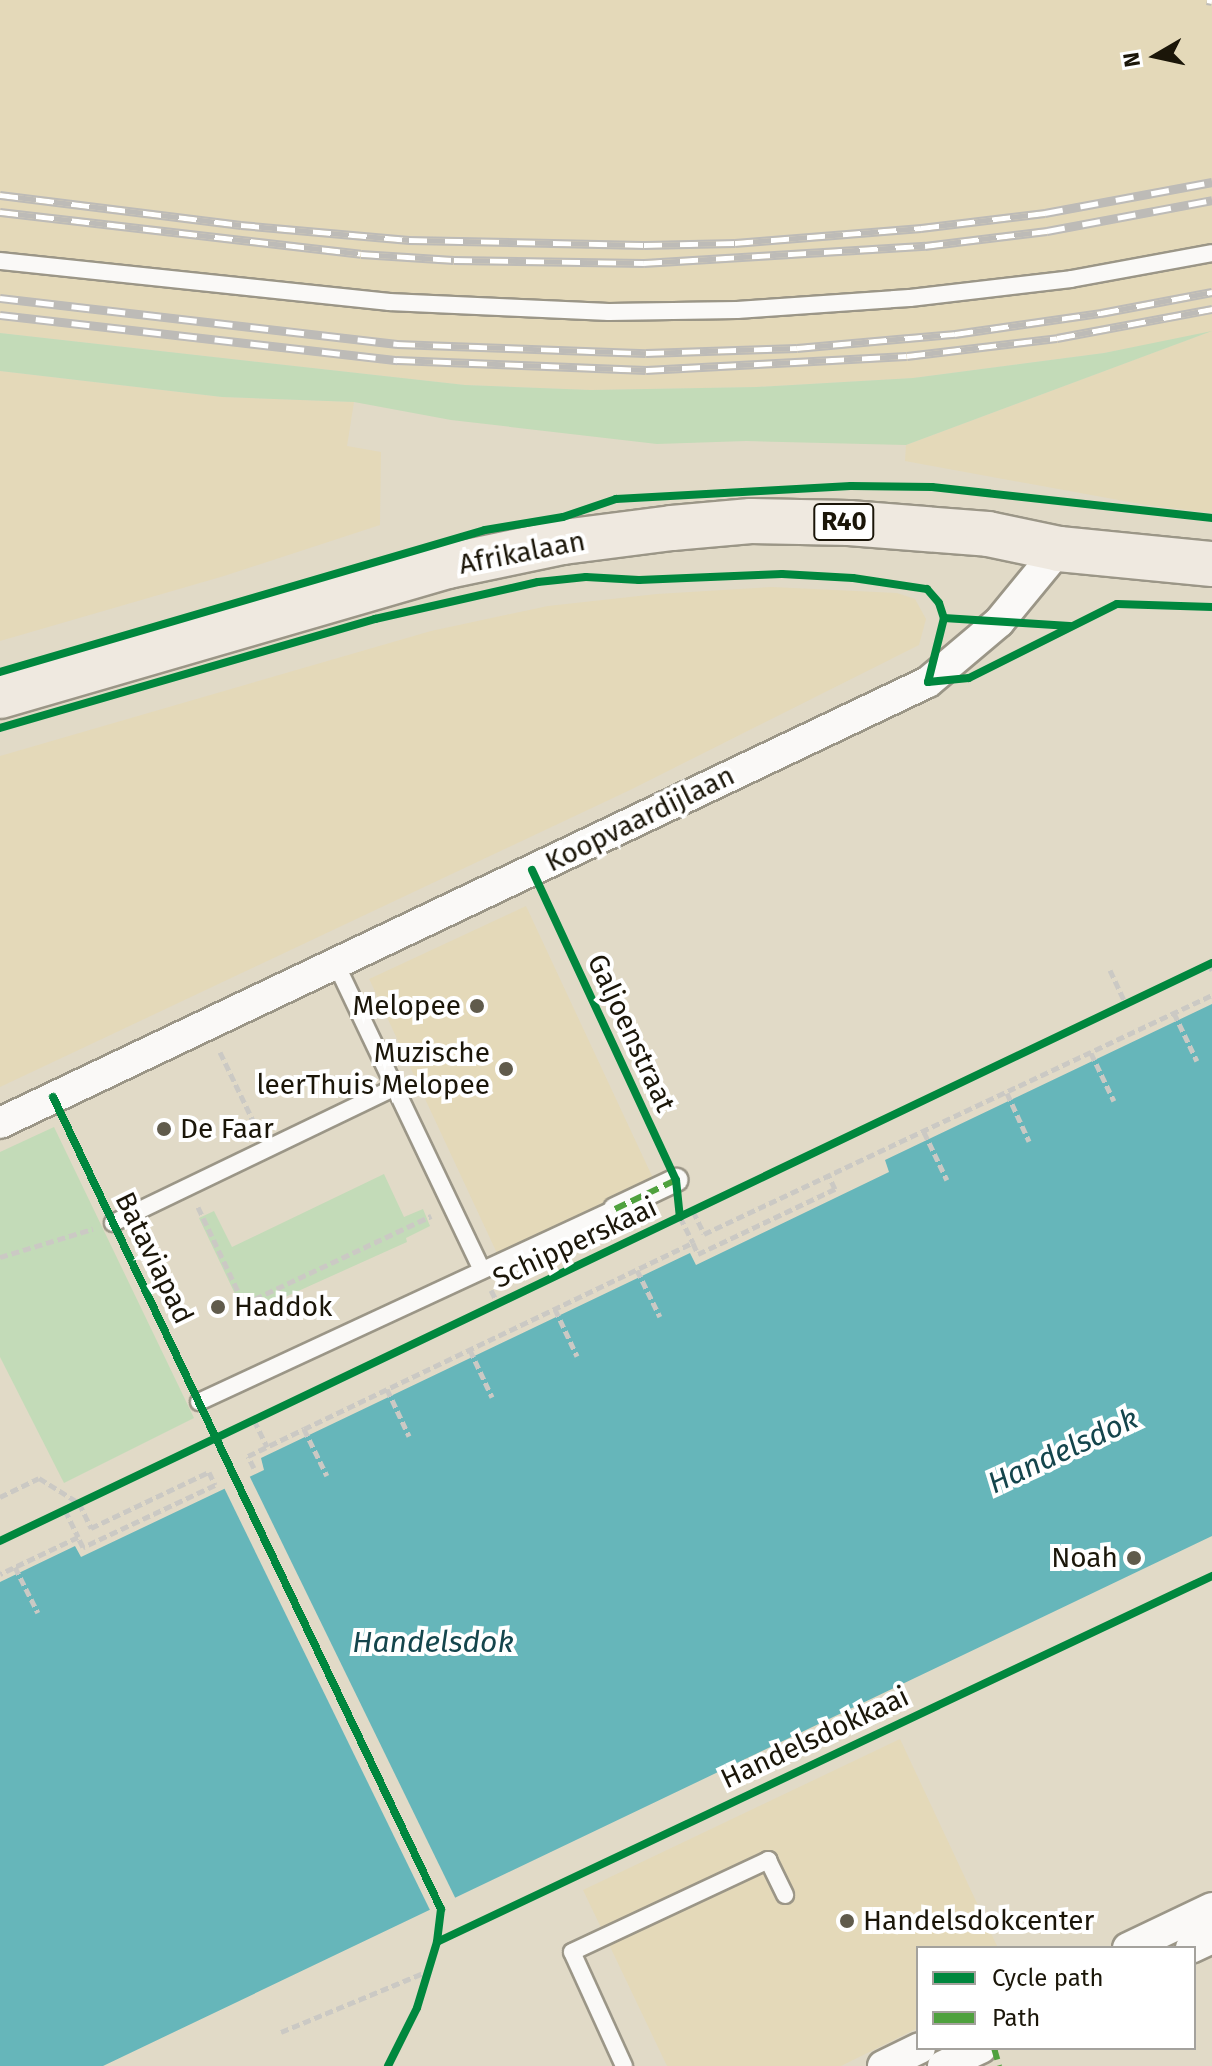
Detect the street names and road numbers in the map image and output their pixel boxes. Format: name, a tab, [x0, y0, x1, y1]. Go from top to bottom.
road number: R40	[812, 500, 876, 544]
street label: Afrikalaan	[456, 524, 588, 582]
street label: Koopvaardijlaan	[540, 759, 740, 879]
street label: Galjoenstraat	[580, 949, 682, 1117]
street label: Bataviapad	[108, 1187, 200, 1329]
street label: Schipperskaai	[488, 1190, 662, 1296]
street label: Handelsdokkaai	[716, 1680, 914, 1796]

